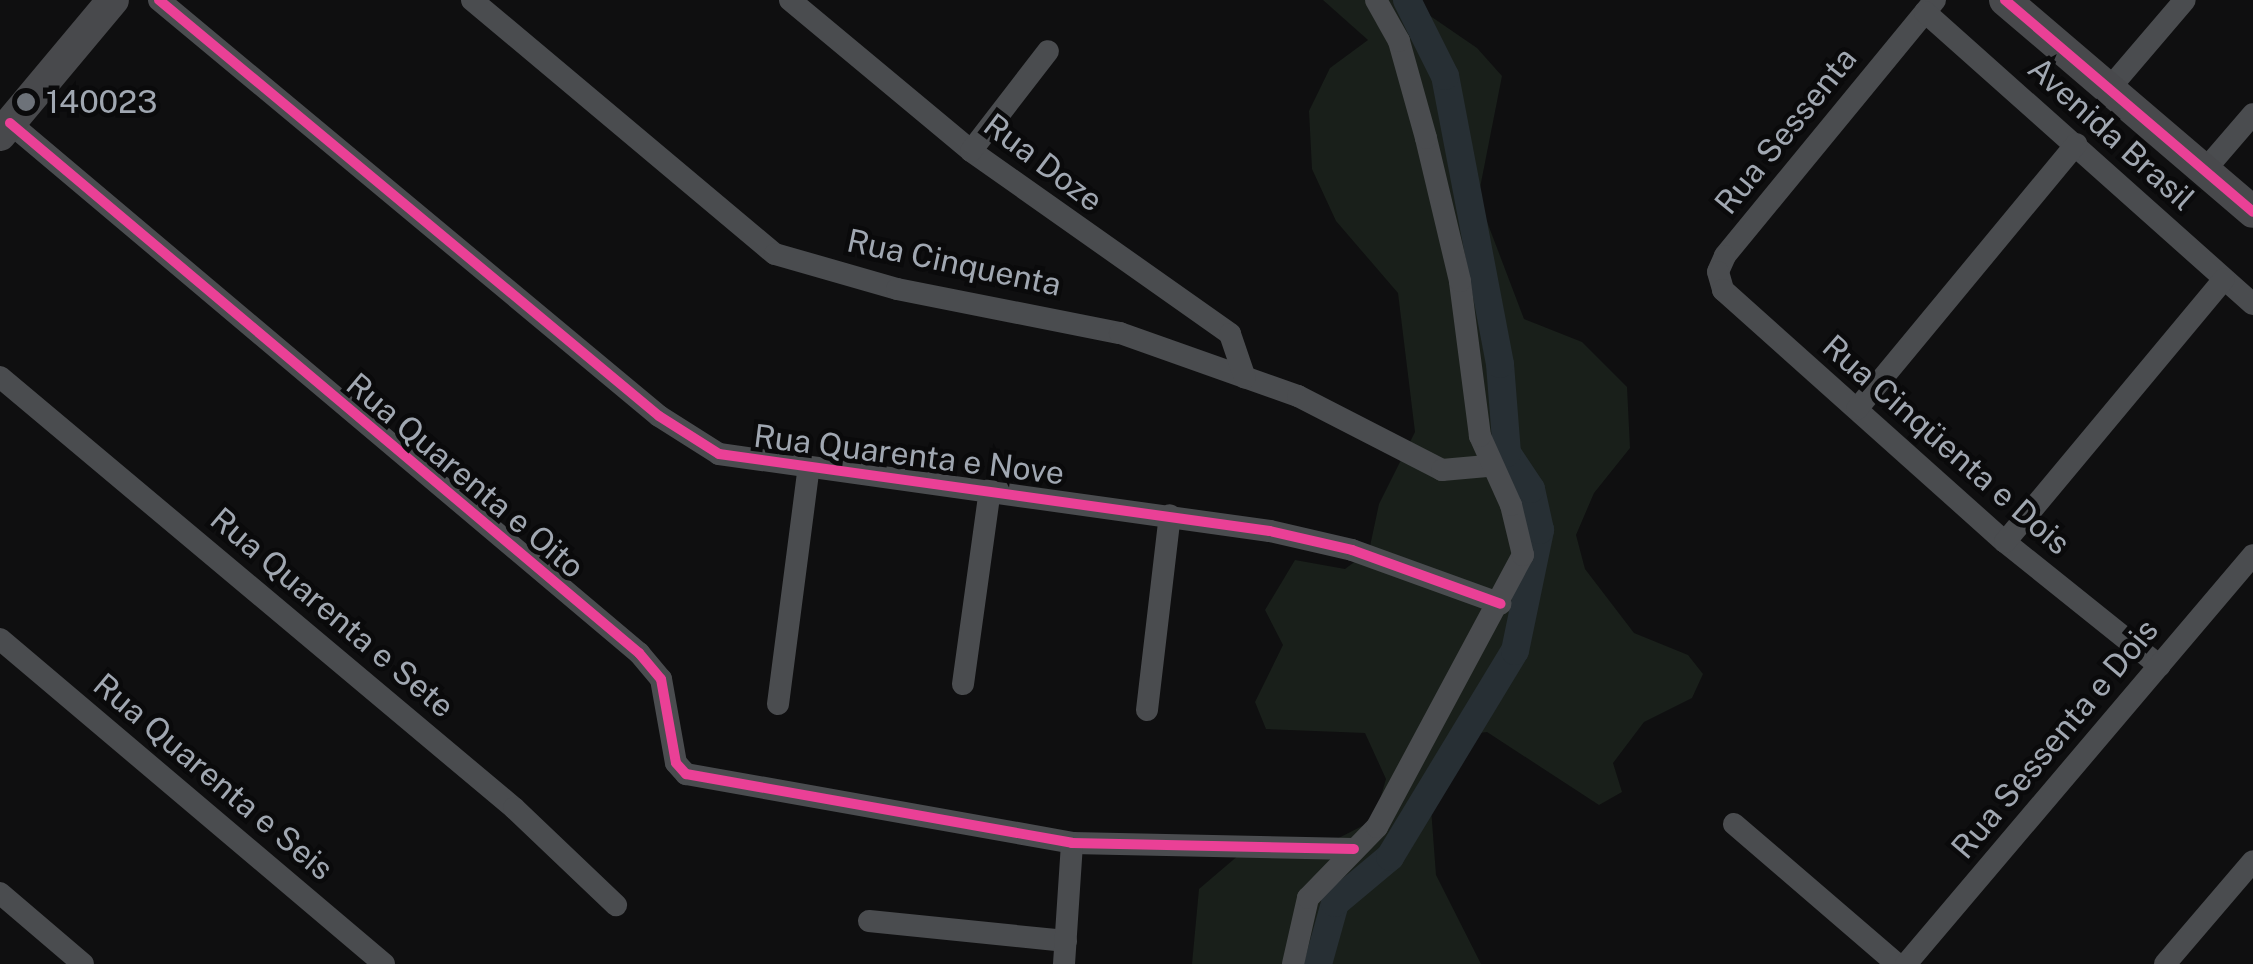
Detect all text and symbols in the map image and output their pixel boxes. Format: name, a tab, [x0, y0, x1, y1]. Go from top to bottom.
street label: Rua Sessenta	[1707, 40, 1865, 222]
street label: Avenida Brasil	[2020, 49, 2202, 219]
place label: 140023	[46, 83, 157, 121]
marker: 140023	[15, 91, 37, 113]
street label: Rua Doze	[976, 106, 1110, 220]
street label: Rua Cinquenta	[844, 222, 1064, 304]
street label: Rua Cinqüenta e Dois	[1814, 327, 2078, 563]
street label: Rua Quarenta e Oito	[338, 365, 592, 587]
street label: Rua Quarenta e Nove	[751, 417, 1067, 493]
street label: Rua Quarenta e Sete	[202, 500, 462, 726]
street label: Rua Sessenta e Dois	[1943, 611, 2167, 867]
street label: Rua Quarenta e Seis	[85, 665, 341, 889]

